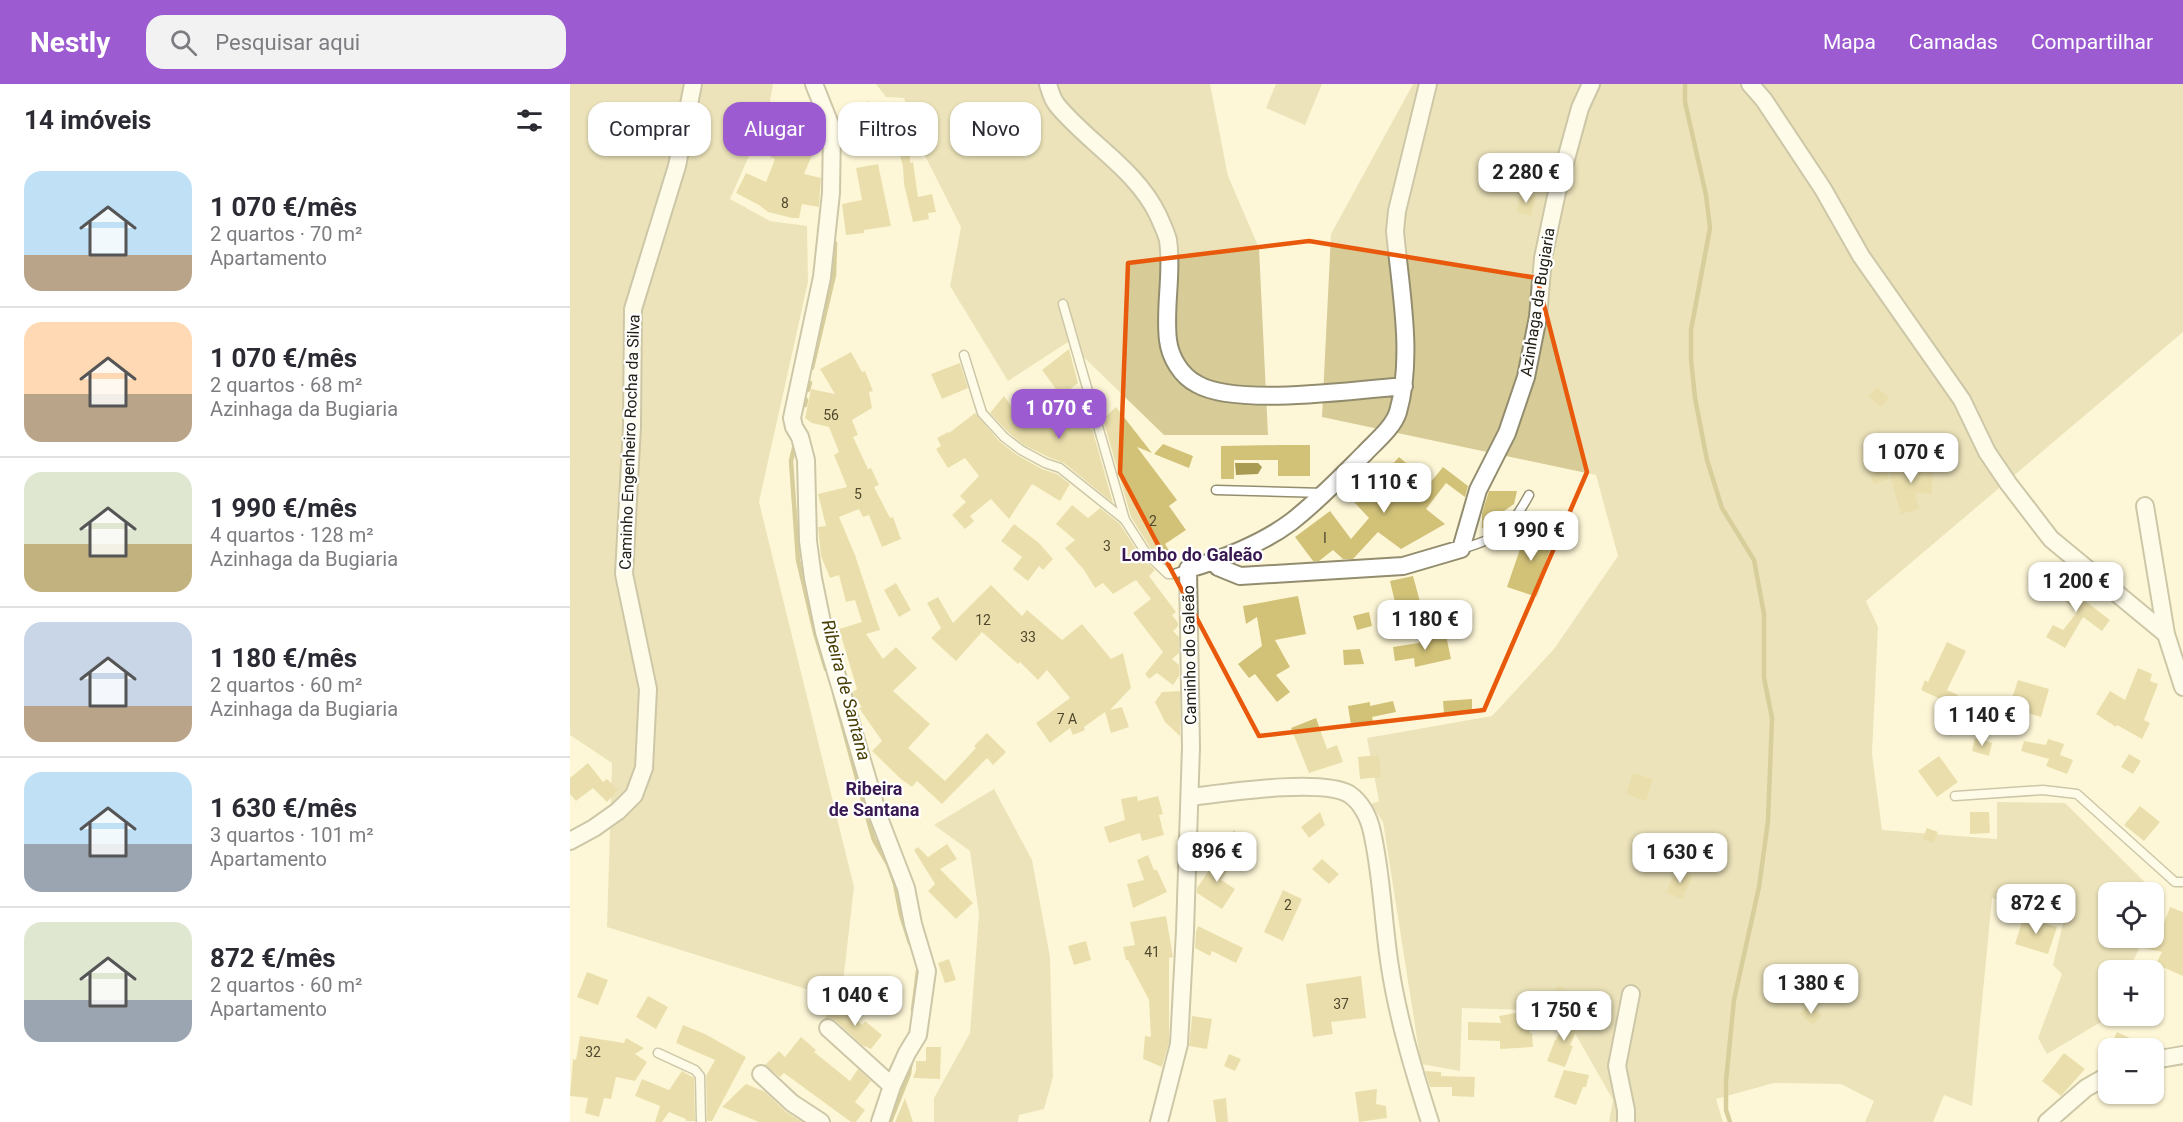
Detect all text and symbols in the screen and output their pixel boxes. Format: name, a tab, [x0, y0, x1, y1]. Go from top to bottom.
search box	[146, 15, 566, 69]
text: Nestly	[30, 26, 110, 59]
icon: search	[167, 26, 200, 59]
text: Pesquisar aqui	[215, 30, 360, 55]
text: Mapa	[1823, 30, 1876, 54]
text: Camadas	[1909, 30, 1998, 54]
text: Compartilhar	[2031, 30, 2153, 54]
chip: Comprar	[588, 102, 711, 156]
chip: Alugar	[723, 102, 826, 156]
chip: Filtros	[838, 102, 938, 156]
chip: Novo	[950, 102, 1041, 156]
icon: filters	[513, 104, 546, 137]
text: 14 imóveis	[24, 105, 151, 135]
pin: 2 280 €	[1471, 153, 1581, 204]
text: 2 280 €	[1492, 160, 1560, 184]
text: 1 070 €/mês	[210, 192, 357, 222]
icon: home	[72, 195, 144, 267]
house number: 8	[781, 195, 789, 211]
text: 2 quartos · 70 m²	[210, 222, 362, 246]
street label: Azinhaga da Bugiaria	[1516, 226, 1559, 378]
text: Apartamento	[210, 246, 327, 270]
street label: Caminho Engenheiro Rocha da Silva	[616, 314, 643, 570]
text: 1 070 €/mês	[210, 343, 357, 373]
icon: home	[72, 346, 144, 418]
text: 2 quartos · 68 m²	[210, 373, 362, 397]
pin: 1 070 €	[1004, 389, 1114, 440]
text: 1 070 €	[1025, 396, 1093, 420]
text: Azinhaga da Bugiaria	[210, 397, 398, 421]
house number: 56	[823, 407, 839, 423]
pin: 1 070 €	[1856, 433, 1966, 484]
text: 1 070 €	[1877, 440, 1945, 464]
pin: 1 110 €	[1329, 463, 1439, 514]
text: 1 110 €	[1350, 470, 1418, 494]
house number: 5	[854, 486, 862, 502]
text: 1 990 €/mês	[210, 493, 357, 523]
icon: home	[72, 496, 144, 568]
pin: 1 990 €	[1476, 511, 1586, 562]
house number: 2	[1149, 513, 1157, 529]
text: 1 990 €	[1497, 518, 1565, 542]
text: 4 quartos · 128 m²	[210, 523, 374, 547]
house number: I	[1323, 530, 1327, 546]
house number: 3	[1103, 538, 1111, 554]
district label: Lombo do Galeão	[1121, 544, 1263, 565]
text: Azinhaga da Bugiaria	[210, 547, 398, 571]
pin: 1 200 €	[2021, 562, 2131, 613]
text: 1 200 €	[2042, 569, 2110, 593]
street label: Caminho do Galeão	[1179, 585, 1200, 725]
pin: 1 180 €	[1370, 600, 1480, 651]
text: 1 180 €	[1391, 607, 1459, 631]
house number: 12	[975, 612, 991, 628]
water label: Ribeira de Santana	[818, 617, 875, 763]
house number: 33	[1020, 629, 1036, 645]
text: 1 180 €/mês	[210, 643, 357, 673]
icon: home	[72, 646, 144, 718]
text: 2 quartos · 60 m²	[210, 673, 362, 697]
pin: 1 140 €	[1927, 696, 2037, 747]
text: Azinhaga da Bugiaria	[210, 697, 398, 721]
text: 1 140 €	[1948, 703, 2016, 727]
house number: 7 A	[1057, 711, 1077, 727]
district label: Ribeira de Santana	[829, 778, 920, 820]
text: 1 630 €/mês	[210, 793, 357, 823]
icon: home	[72, 796, 144, 868]
text: 3 quartos · 101 m²	[210, 823, 374, 847]
pin: 896 €	[1175, 832, 1259, 883]
pin: 1 630 €	[1625, 833, 1735, 884]
text: 896 €	[1192, 839, 1242, 863]
text: 1 630 €	[1646, 840, 1714, 864]
text: Apartamento	[210, 847, 327, 871]
map controls	[2098, 882, 2164, 1104]
button: locate	[2098, 882, 2164, 948]
pin: 872 €	[1994, 884, 2078, 935]
text: 872 €	[2011, 891, 2061, 915]
house number: 2	[1284, 897, 1292, 913]
text: 872 €/mês	[210, 943, 336, 973]
house number: 41	[1144, 944, 1160, 960]
icon: home	[72, 946, 144, 1018]
button: +	[2098, 960, 2164, 1026]
pin: 1 380 €	[1756, 964, 1866, 1015]
text: 1 380 €	[1777, 971, 1845, 995]
text: 2 quartos · 60 m²	[210, 973, 362, 997]
pin: 1 040 €	[800, 976, 910, 1027]
text: 1 040 €	[821, 983, 889, 1007]
pin: 1 750 €	[1509, 991, 1619, 1042]
house number: 37	[1333, 996, 1349, 1012]
text: Apartamento	[210, 997, 327, 1021]
text: 1 750 €	[1530, 998, 1598, 1022]
button: −	[2098, 1038, 2164, 1104]
house number: 32	[585, 1044, 601, 1060]

